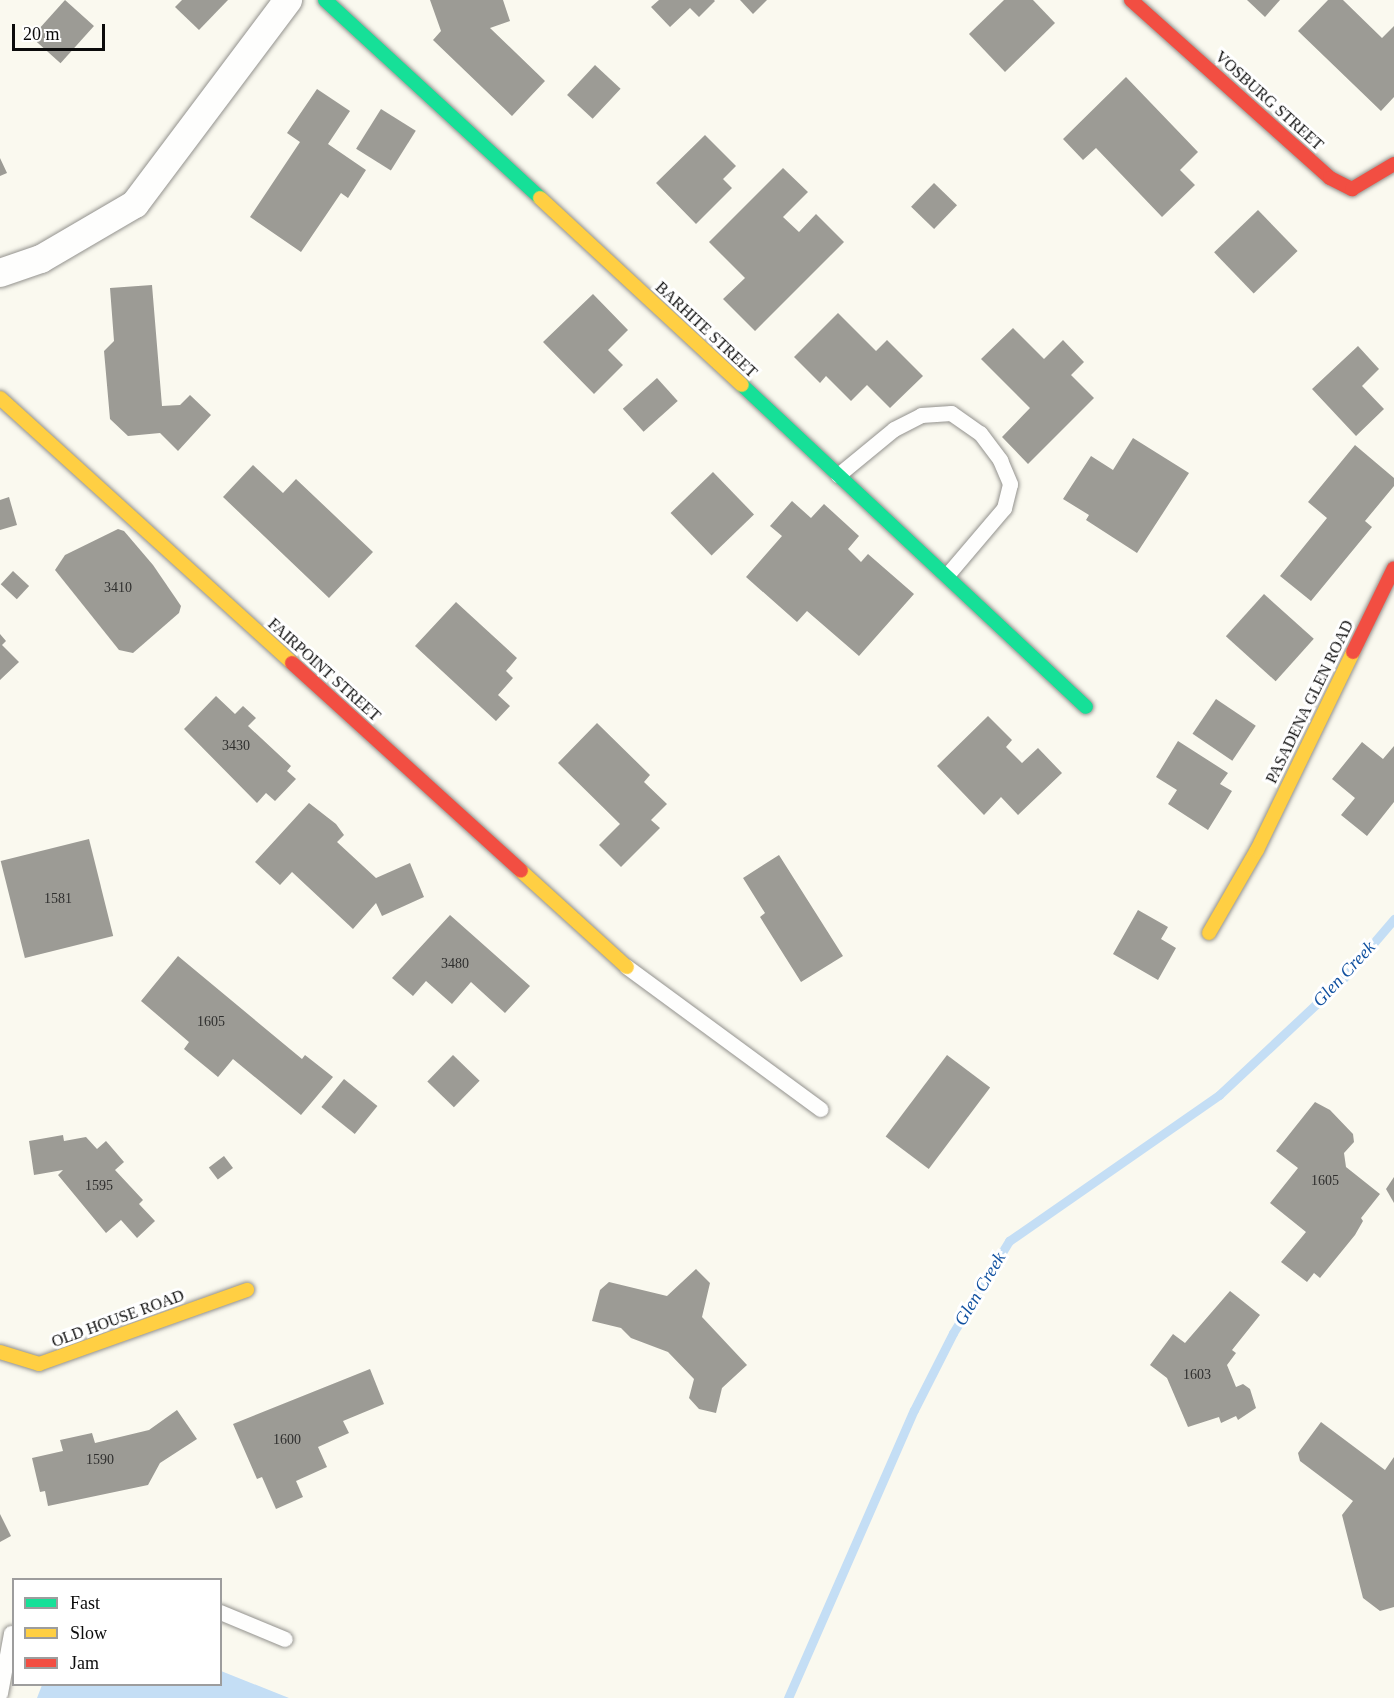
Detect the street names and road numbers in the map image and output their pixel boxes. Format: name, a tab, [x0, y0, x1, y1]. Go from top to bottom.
street label: VOSBURG STREET	[1211, 47, 1327, 155]
street label: BARHITE STREET	[651, 278, 761, 382]
street label: FAIRPOINT STREET	[264, 614, 384, 726]
street label: PASADENA GLEN ROAD	[1262, 617, 1358, 787]
street label: OLD HOUSE ROAD	[49, 1286, 187, 1352]

